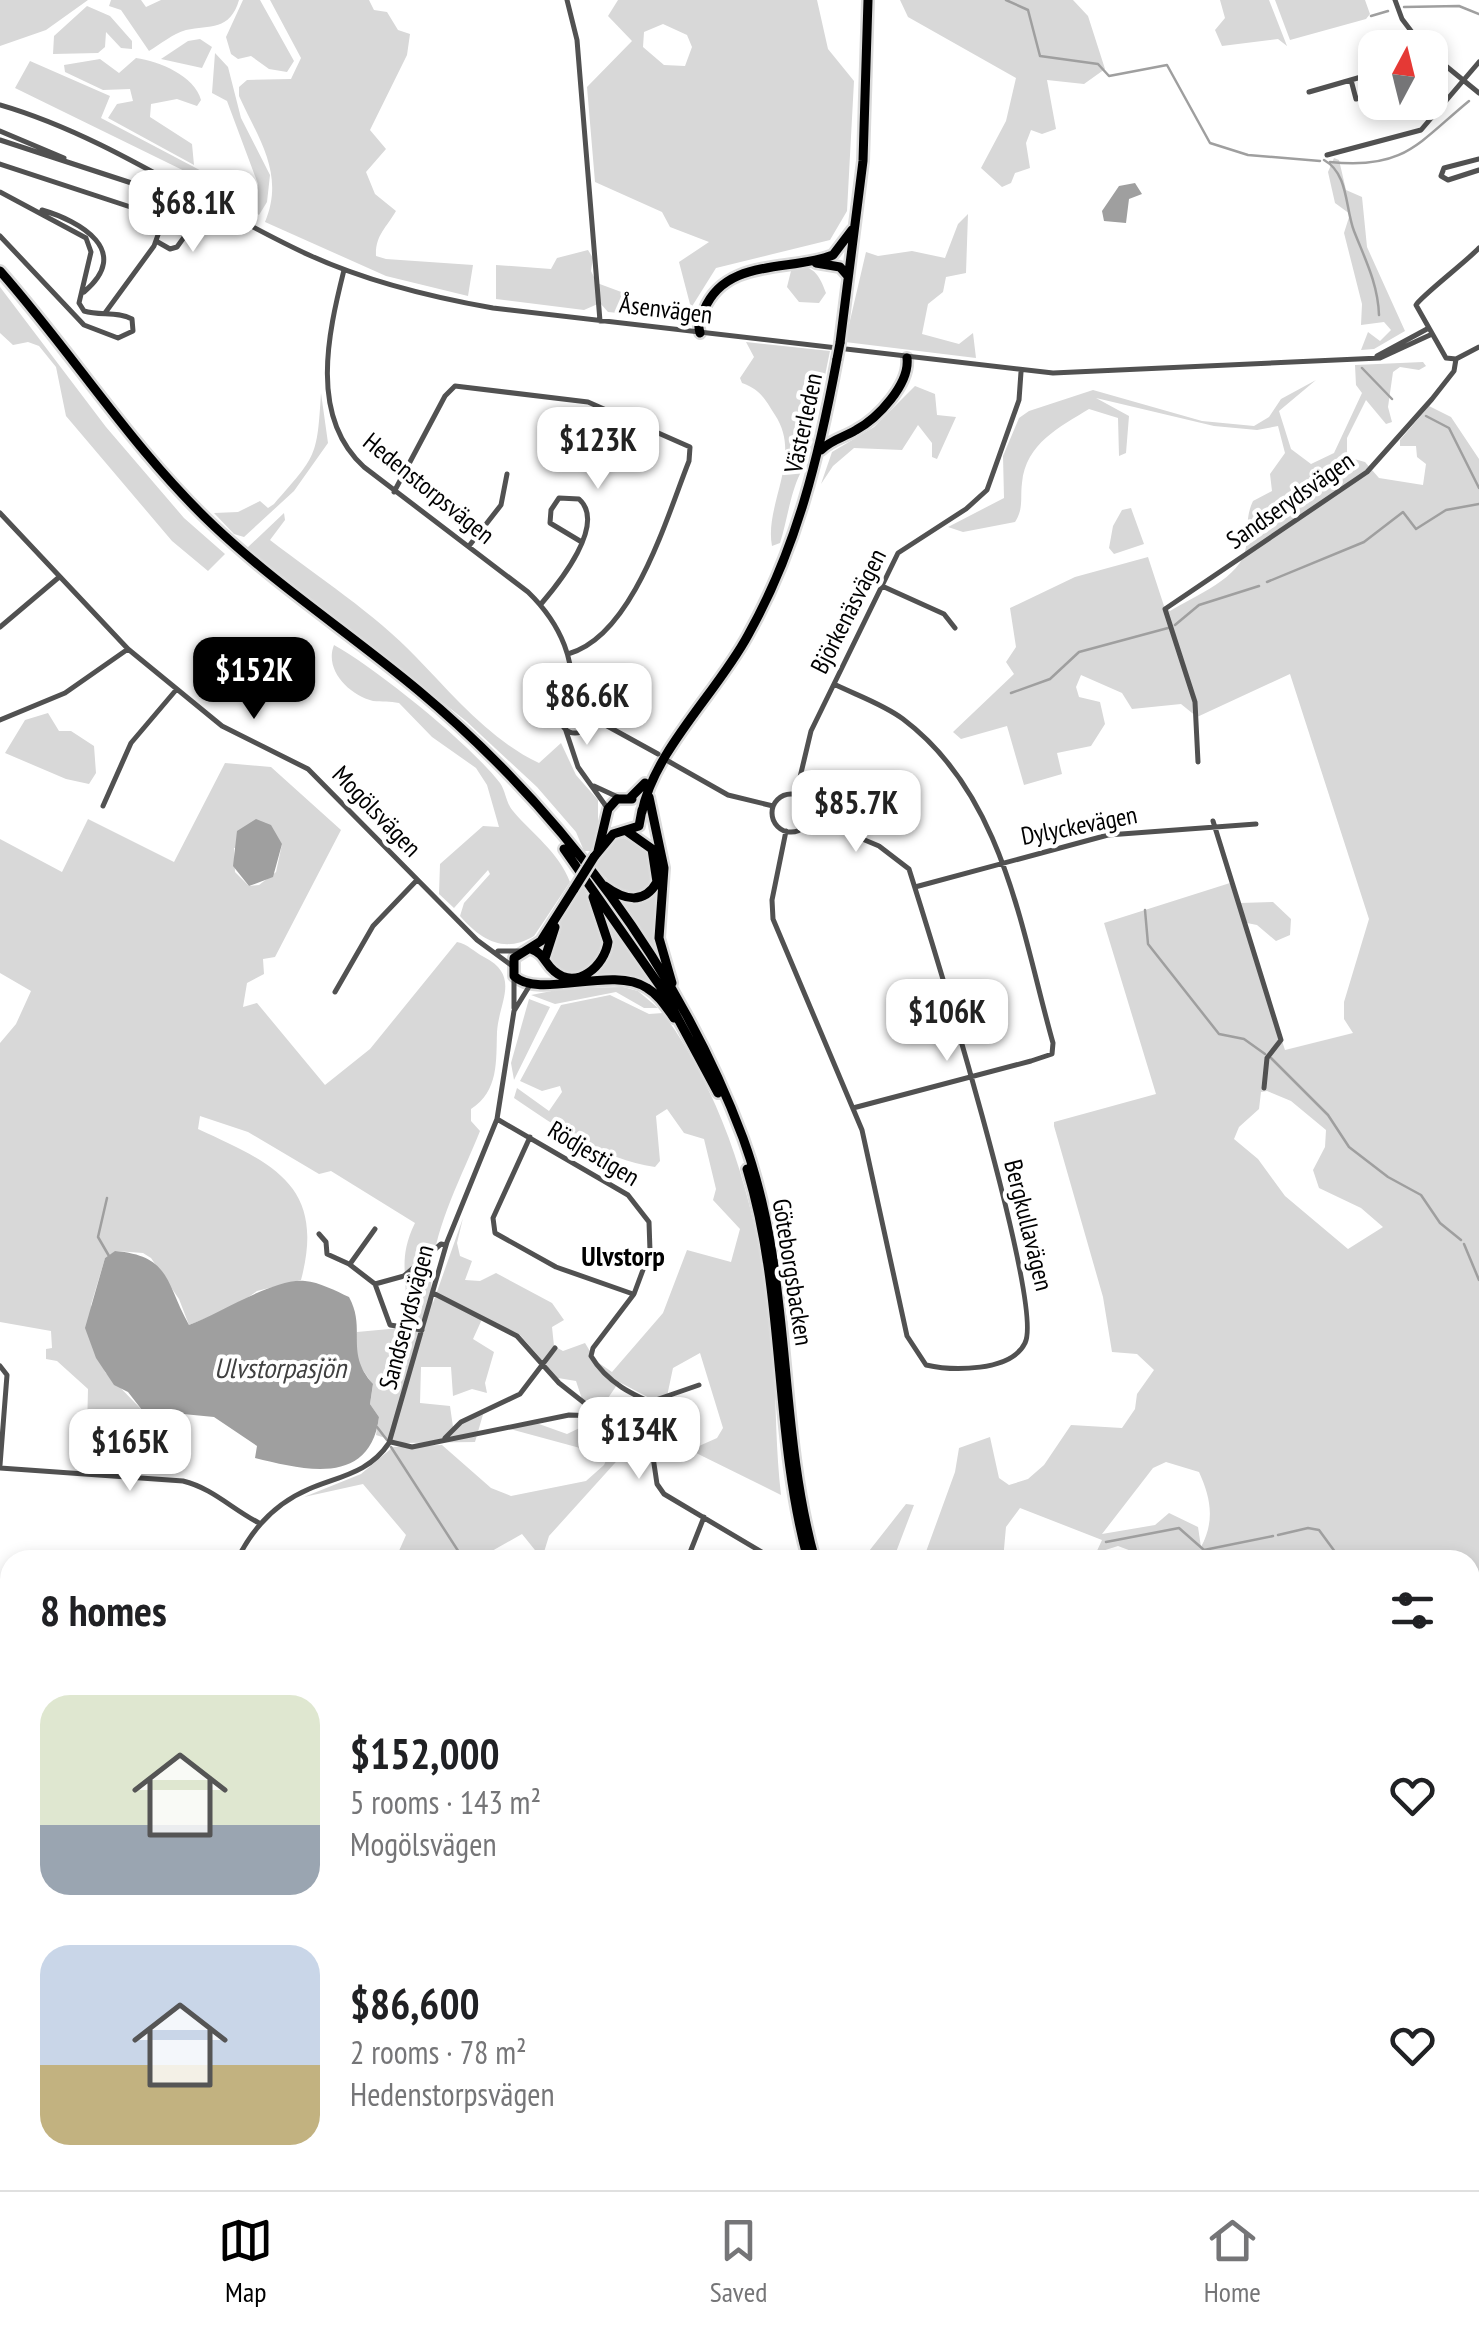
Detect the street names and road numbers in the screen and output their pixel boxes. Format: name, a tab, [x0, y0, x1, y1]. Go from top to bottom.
street label: Åsenvägen	[618, 287, 714, 331]
street label: Västerleden	[777, 370, 829, 477]
street label: Hedenstorpsvägen	[357, 425, 501, 551]
street label: Sandserydsvägen	[1220, 444, 1360, 556]
street label: Björkenäsvägen	[803, 543, 893, 679]
street label: Mogölsvägen	[326, 759, 428, 863]
street label: Dylyckevägen	[1018, 798, 1140, 852]
street label: Rödjestigen	[542, 1113, 646, 1193]
street label: Bergkullavägen	[997, 1156, 1061, 1294]
street label: Göteborgsbacken	[766, 1196, 820, 1348]
street label: Sandserydsvägen	[371, 1241, 441, 1393]

